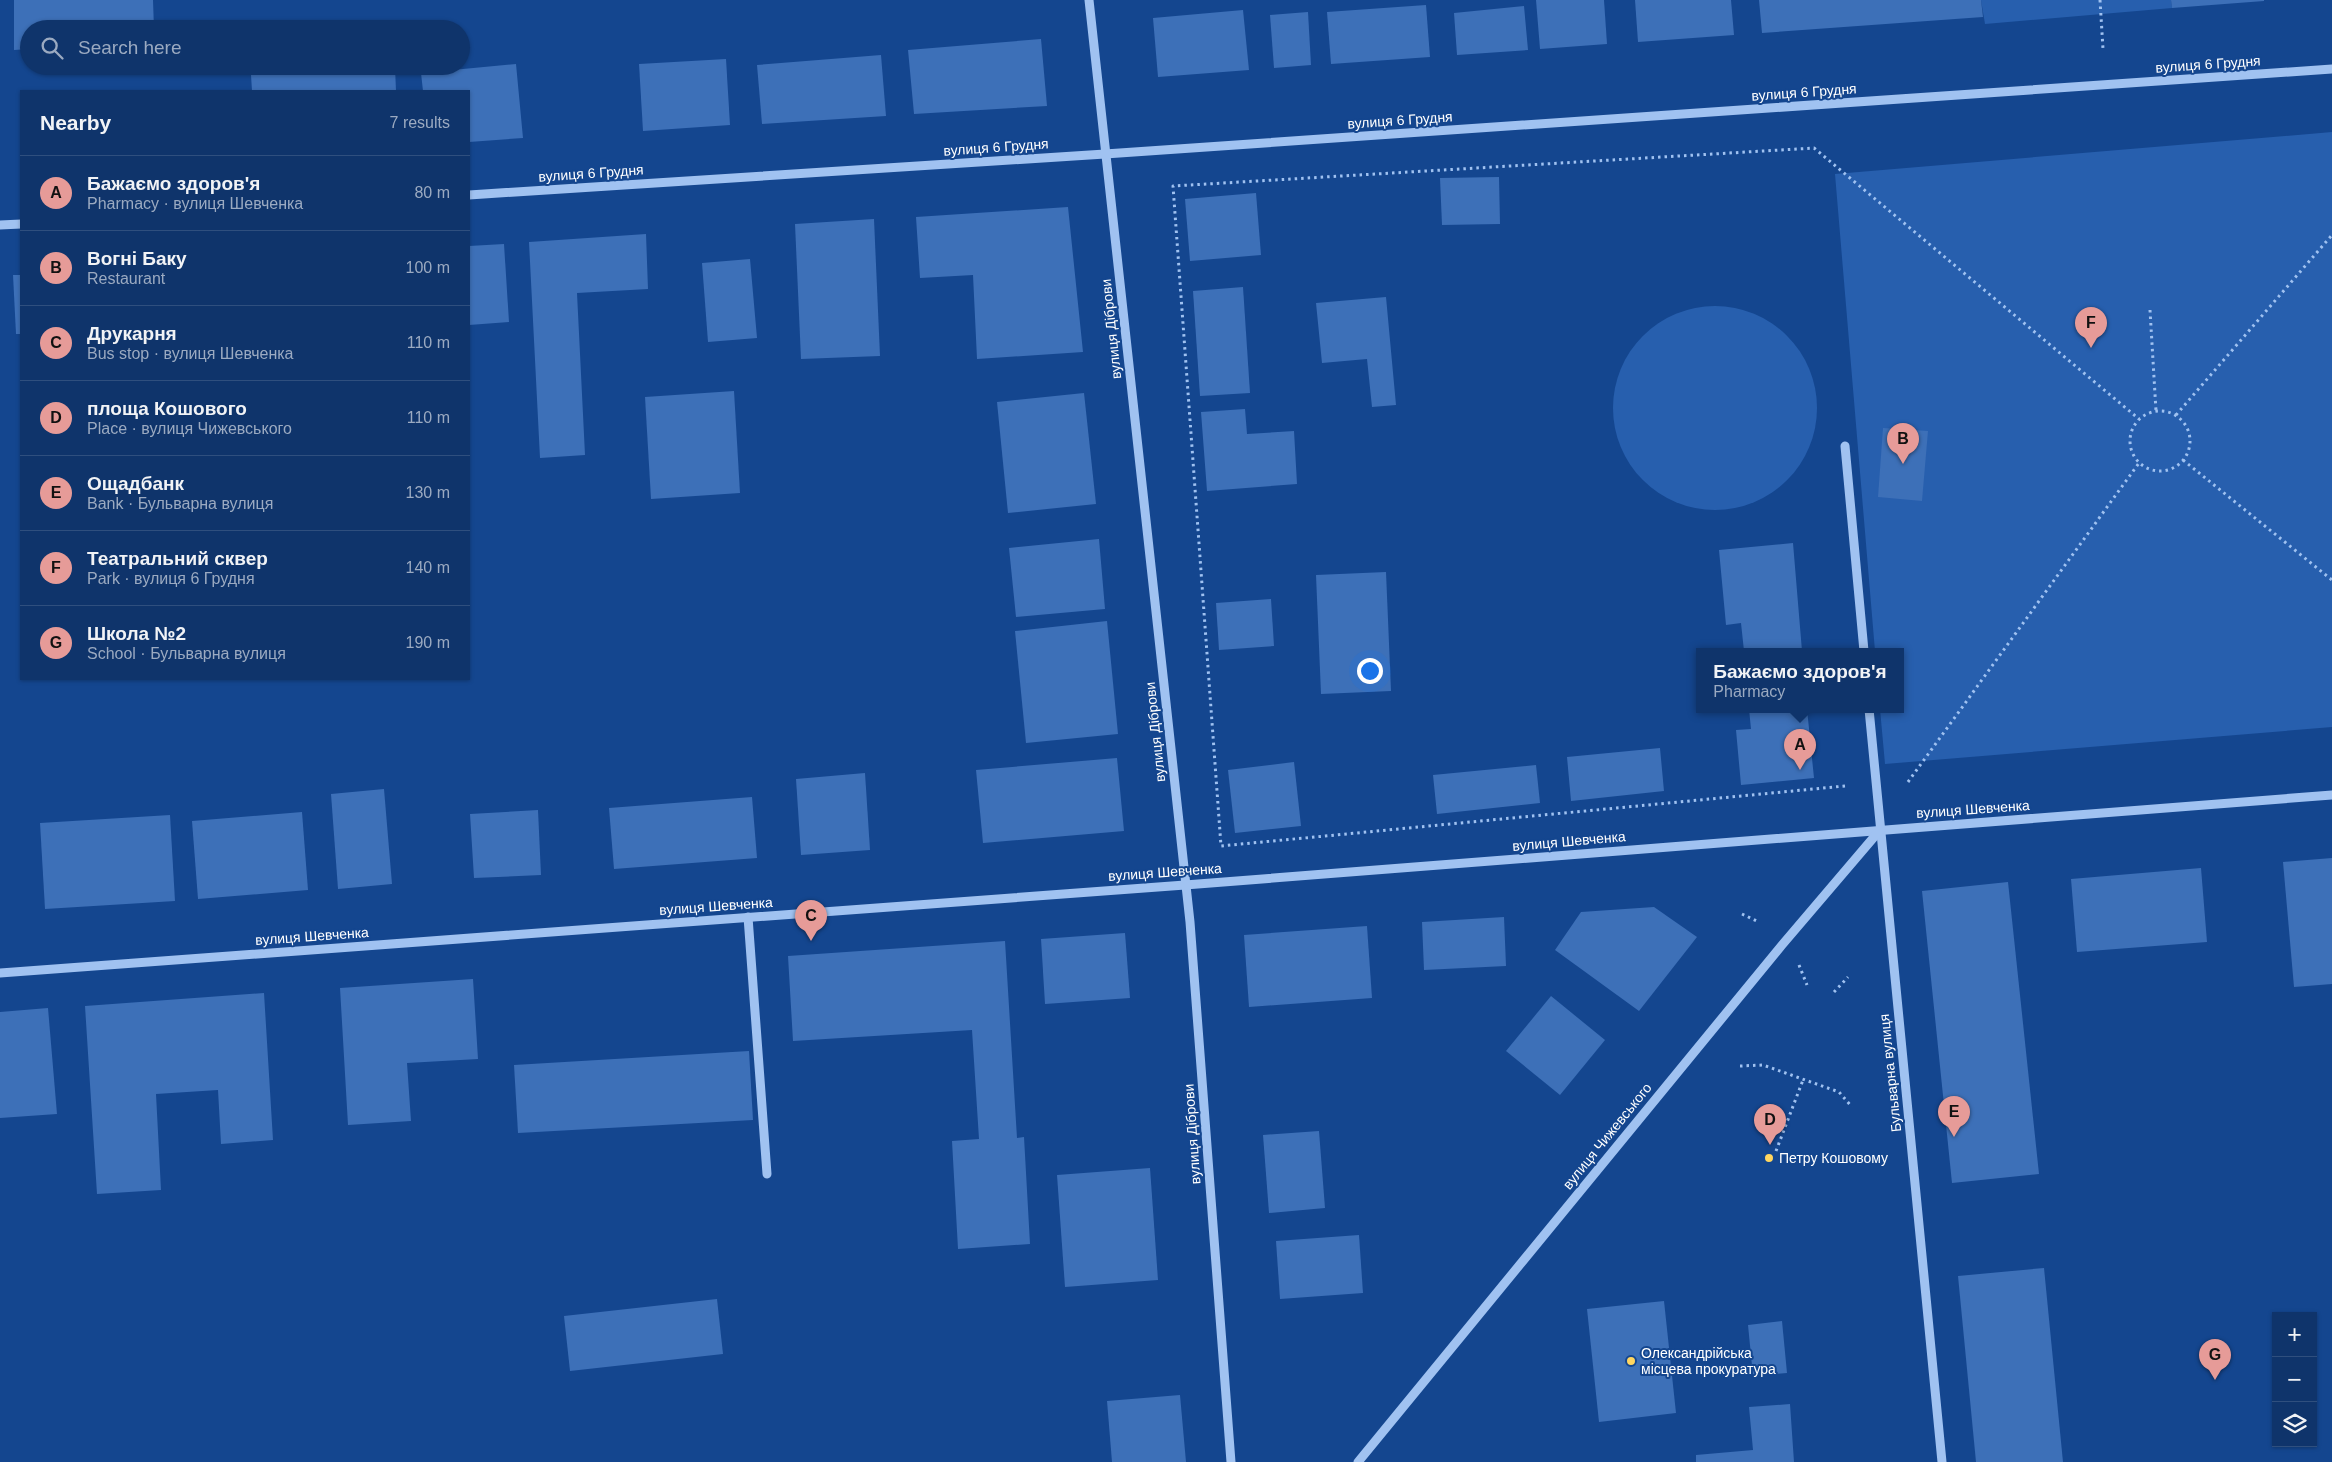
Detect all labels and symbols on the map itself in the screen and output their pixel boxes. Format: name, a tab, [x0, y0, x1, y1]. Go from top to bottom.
street label: вулиця 6 Грудня	[2155, 52, 2261, 76]
street label: вулиця 6 Грудня	[1751, 80, 1857, 104]
street label: вулиця 6 Грудня	[1347, 108, 1453, 132]
street label: вулиця 6 Грудня	[943, 135, 1049, 159]
street label: вулиця 6 Грудня	[538, 161, 644, 185]
street label: вулиця Діброви	[1098, 278, 1124, 380]
pin: F	[2075, 307, 2107, 348]
pin: B	[1887, 423, 1919, 464]
your location	[1357, 658, 1383, 684]
street label: вулиця Діброви	[1142, 681, 1168, 783]
pin: A	[1784, 729, 1816, 770]
street label: вулиця Шевченка	[1916, 797, 2031, 821]
street label: вулиця Шевченка	[1512, 828, 1627, 854]
street label: вулиця Шевченка	[1108, 860, 1223, 884]
street label: вулиця Шевченка	[659, 894, 774, 918]
pin: C	[795, 900, 827, 941]
street label: вулиця Шевченка	[255, 924, 370, 948]
street label: Бульварна вулиця	[1876, 1013, 1904, 1133]
street label: вулиця Чижевського	[1559, 1080, 1655, 1192]
street label: вулиця Діброви	[1181, 1083, 1203, 1185]
pin: E	[1938, 1096, 1970, 1137]
pin: D	[1754, 1104, 1786, 1145]
place label: Петру Кошовому	[1779, 1150, 1888, 1166]
marker: Петру Кошовому	[1763, 1152, 1775, 1164]
pin: G	[2199, 1339, 2231, 1380]
place label: Олександрійська місцева прокуратура	[1641, 1345, 1776, 1377]
marker: Олександрійська місцева прокуратура	[1625, 1355, 1637, 1367]

